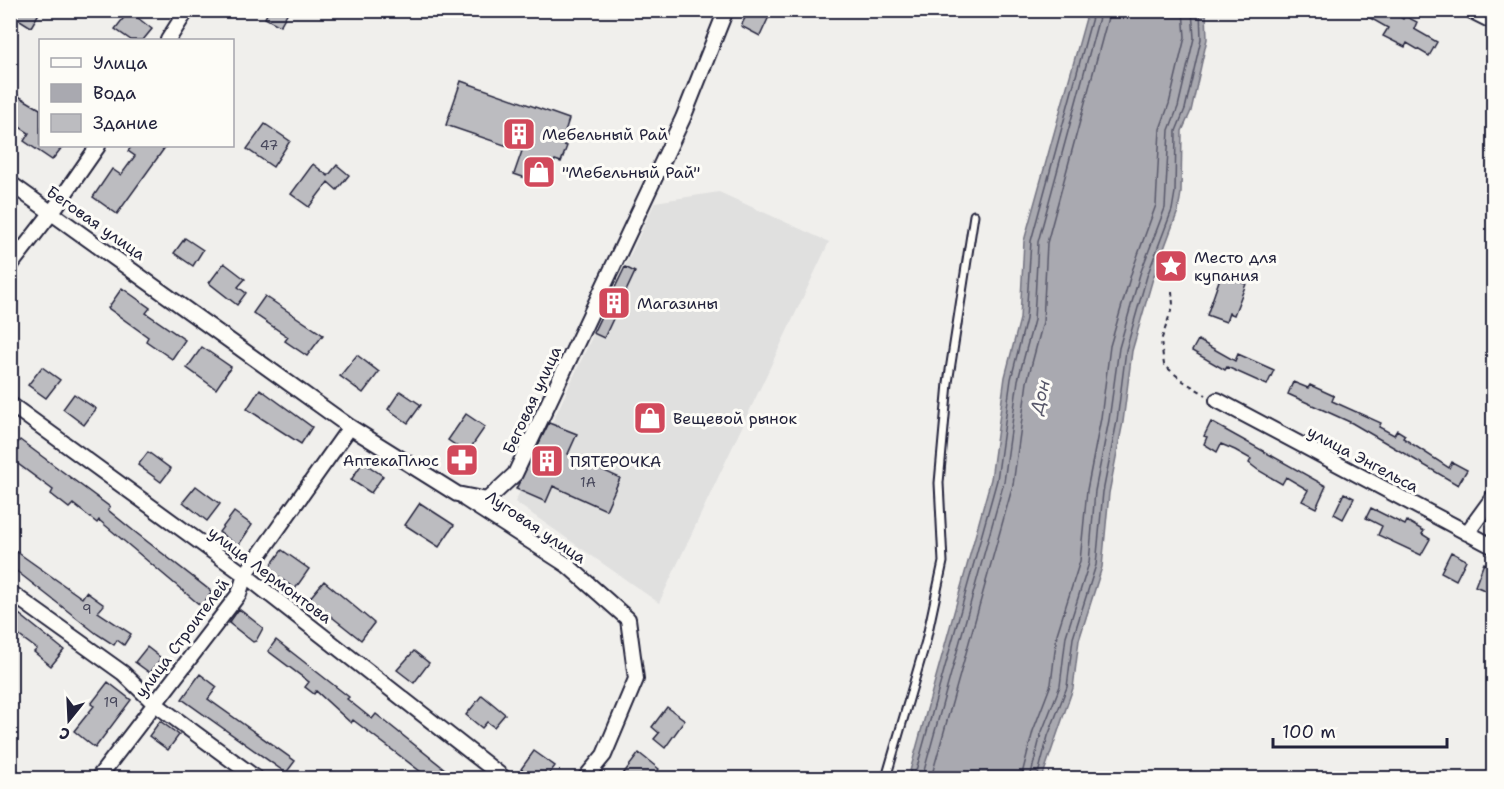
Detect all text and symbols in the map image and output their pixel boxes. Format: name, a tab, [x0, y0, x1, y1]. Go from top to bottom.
legend	[39, 39, 234, 147]
text: Улица	[93, 51, 147, 75]
text: Вода	[93, 81, 136, 105]
text: Здание	[93, 111, 158, 135]
building icon: Мебельный Рай	[501, 116, 537, 152]
place label: Мебельный Рай	[542, 124, 668, 145]
house number: 47	[260, 136, 278, 154]
shop icon: "Мебельный Рай"	[521, 154, 557, 190]
place label: "Мебельный Рай"	[562, 162, 700, 183]
street label: Беговая улица	[42, 181, 150, 265]
place label: Место для купания	[1194, 247, 1277, 286]
place icon: Место для купания	[1153, 248, 1189, 284]
building icon: Магазины	[596, 285, 632, 321]
place label: Магазины	[637, 293, 718, 314]
street label: Беговая улица	[498, 343, 566, 457]
water label: Дон	[1024, 377, 1056, 418]
shop icon: Вещевой рынок	[632, 400, 668, 436]
place label: Вещевой рынок	[673, 408, 797, 429]
street label: улица Энгельса	[1304, 421, 1422, 497]
pharmacy icon: АптекаПлюс	[444, 442, 480, 478]
building icon: ПЯТЕРОЧКА	[529, 443, 565, 479]
place label: АптекаПлюс	[343, 450, 439, 471]
place label: ПЯТЕРОЧКА	[570, 451, 661, 472]
house number: 1А	[580, 473, 596, 491]
street label: Луговая улица	[482, 486, 590, 568]
street label: улица Лермонтова	[204, 522, 336, 628]
street label: улица Строителей	[130, 574, 234, 702]
house number: 9	[82, 600, 92, 618]
north arrow	[39, 690, 99, 750]
house number: 19	[103, 693, 119, 711]
scale bar	[1273, 711, 1447, 749]
text: 100 m	[1282, 720, 1336, 744]
text: С	[56, 722, 72, 745]

